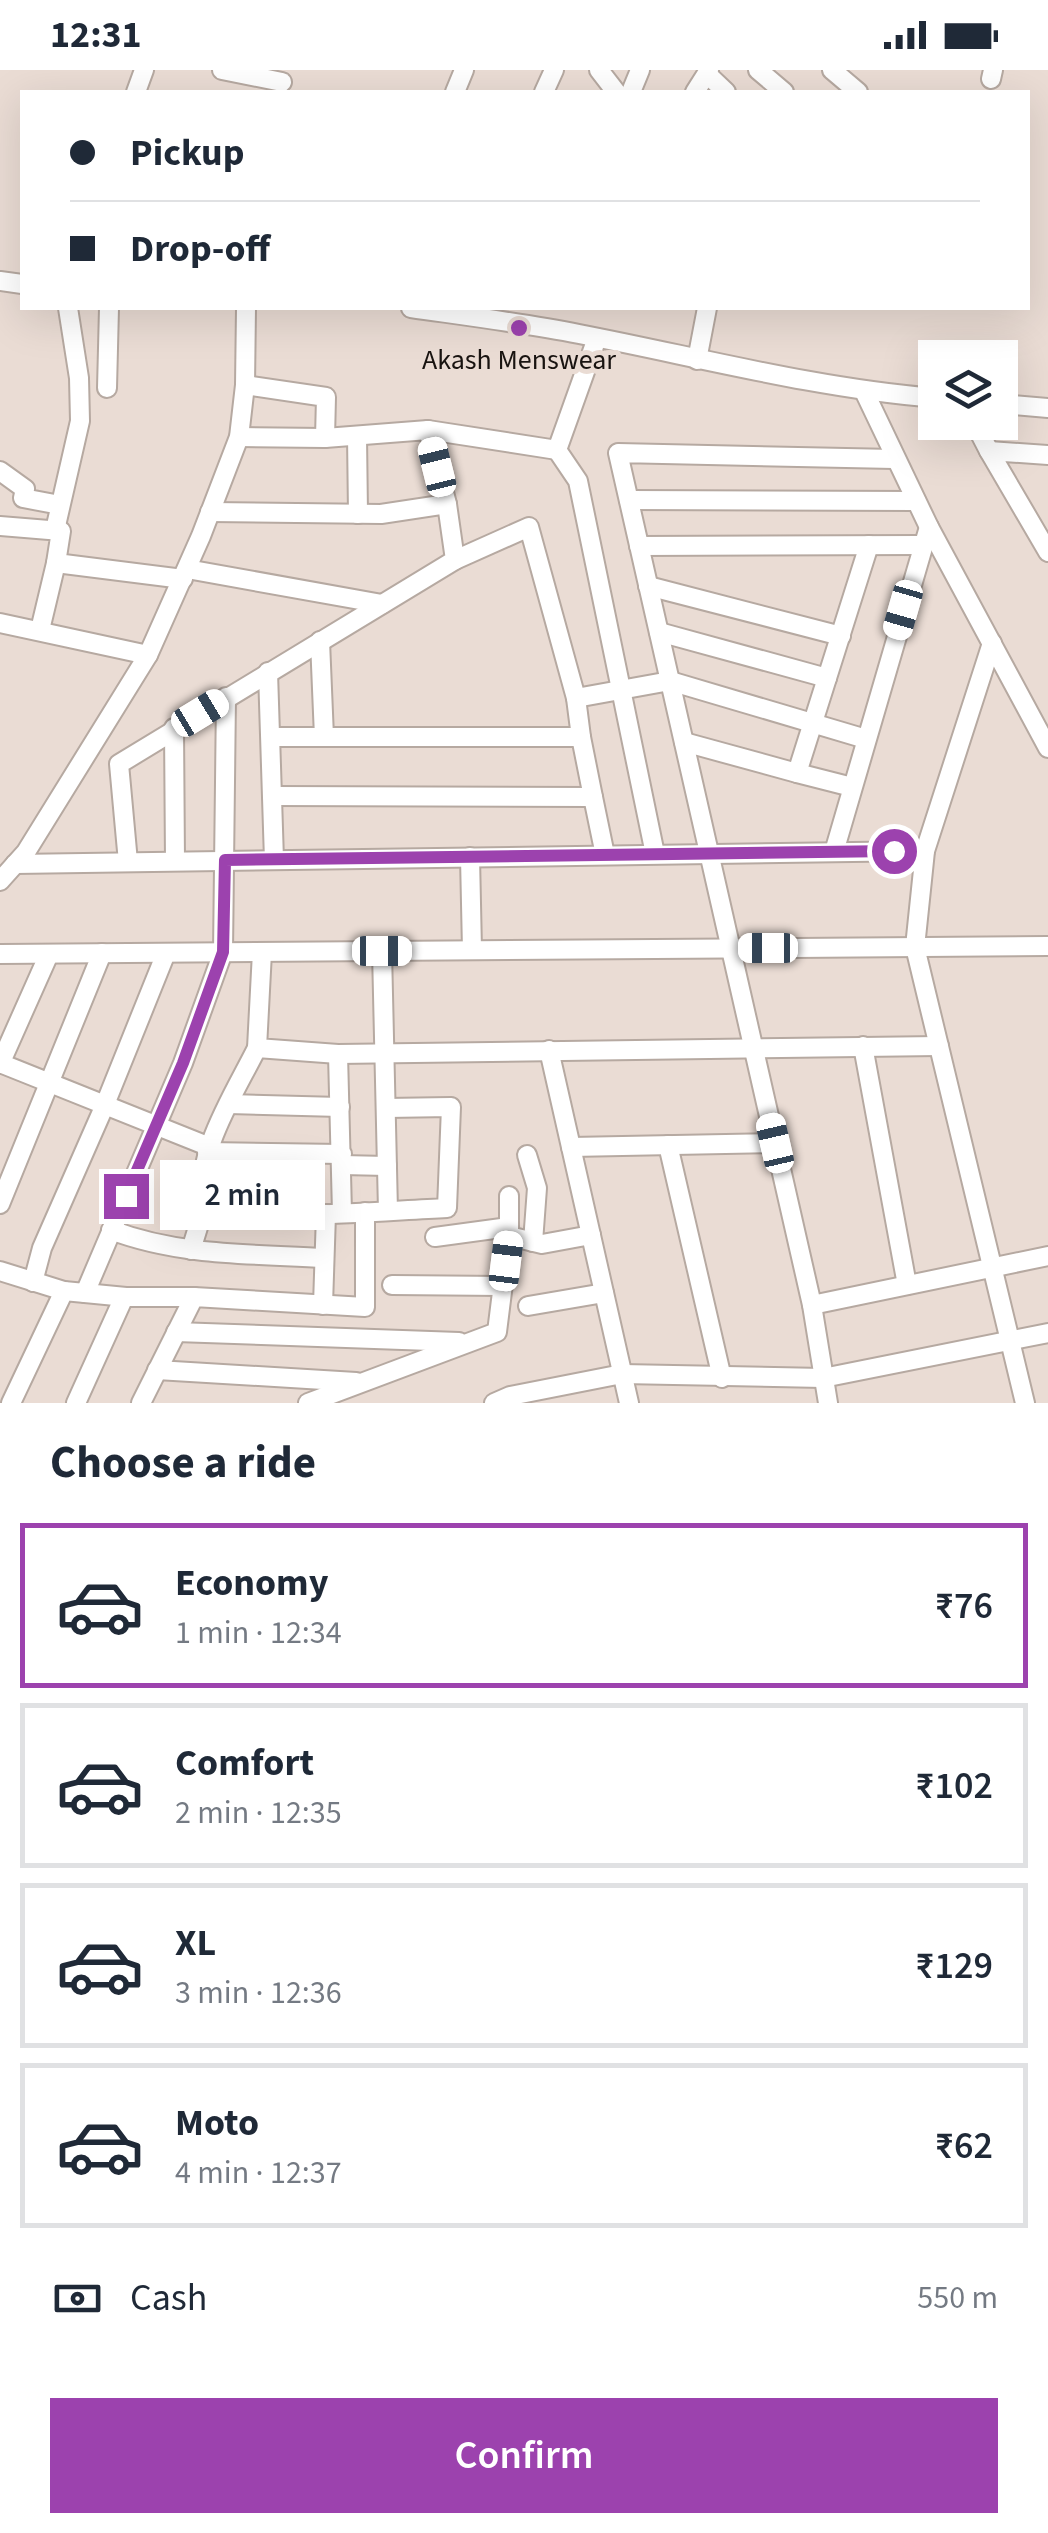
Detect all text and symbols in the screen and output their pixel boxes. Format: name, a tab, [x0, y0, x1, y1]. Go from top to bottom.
text: 12:31	[50, 8, 142, 62]
text: Pickup	[130, 126, 244, 180]
text: Drop-off	[130, 222, 270, 276]
marker: Akash Menswear	[508, 317, 530, 339]
place label: Akash Menswear	[422, 340, 616, 380]
map controls	[918, 340, 1018, 440]
button: layers	[918, 340, 1018, 440]
car	[415, 434, 459, 500]
car	[880, 577, 926, 643]
car	[167, 685, 233, 741]
route start	[872, 829, 917, 874]
car	[738, 933, 798, 963]
car	[352, 936, 412, 966]
car	[754, 1110, 796, 1176]
callout: 2 min	[161, 1161, 326, 1231]
text: 2 min	[204, 1172, 281, 1218]
route end	[104, 1174, 149, 1219]
car	[487, 1229, 525, 1293]
text: Choose a ride	[50, 1431, 316, 1495]
text: Economy	[175, 1556, 328, 1610]
icon: car	[55, 1561, 145, 1651]
text: ₹76	[935, 1579, 993, 1633]
text: 1 min · 12:34	[175, 1610, 342, 1656]
text: Comfort	[175, 1736, 314, 1790]
icon: car	[55, 1741, 145, 1831]
text: ₹102	[915, 1759, 993, 1813]
text: 2 min · 12:35	[175, 1790, 342, 1836]
text: XL	[175, 1916, 216, 1970]
icon: car	[55, 1921, 145, 2011]
text: ₹129	[915, 1939, 993, 1993]
text: 3 min · 12:36	[175, 1970, 342, 2016]
text: Moto	[175, 2096, 259, 2150]
icon: car	[55, 2101, 145, 2191]
text: ₹62	[935, 2119, 993, 2173]
text: 4 min · 12:37	[175, 2150, 342, 2196]
icon: cash	[50, 2271, 105, 2326]
text: Cash	[130, 2271, 207, 2325]
text: 550 m	[917, 2275, 998, 2321]
button: Confirm	[50, 2398, 998, 2513]

